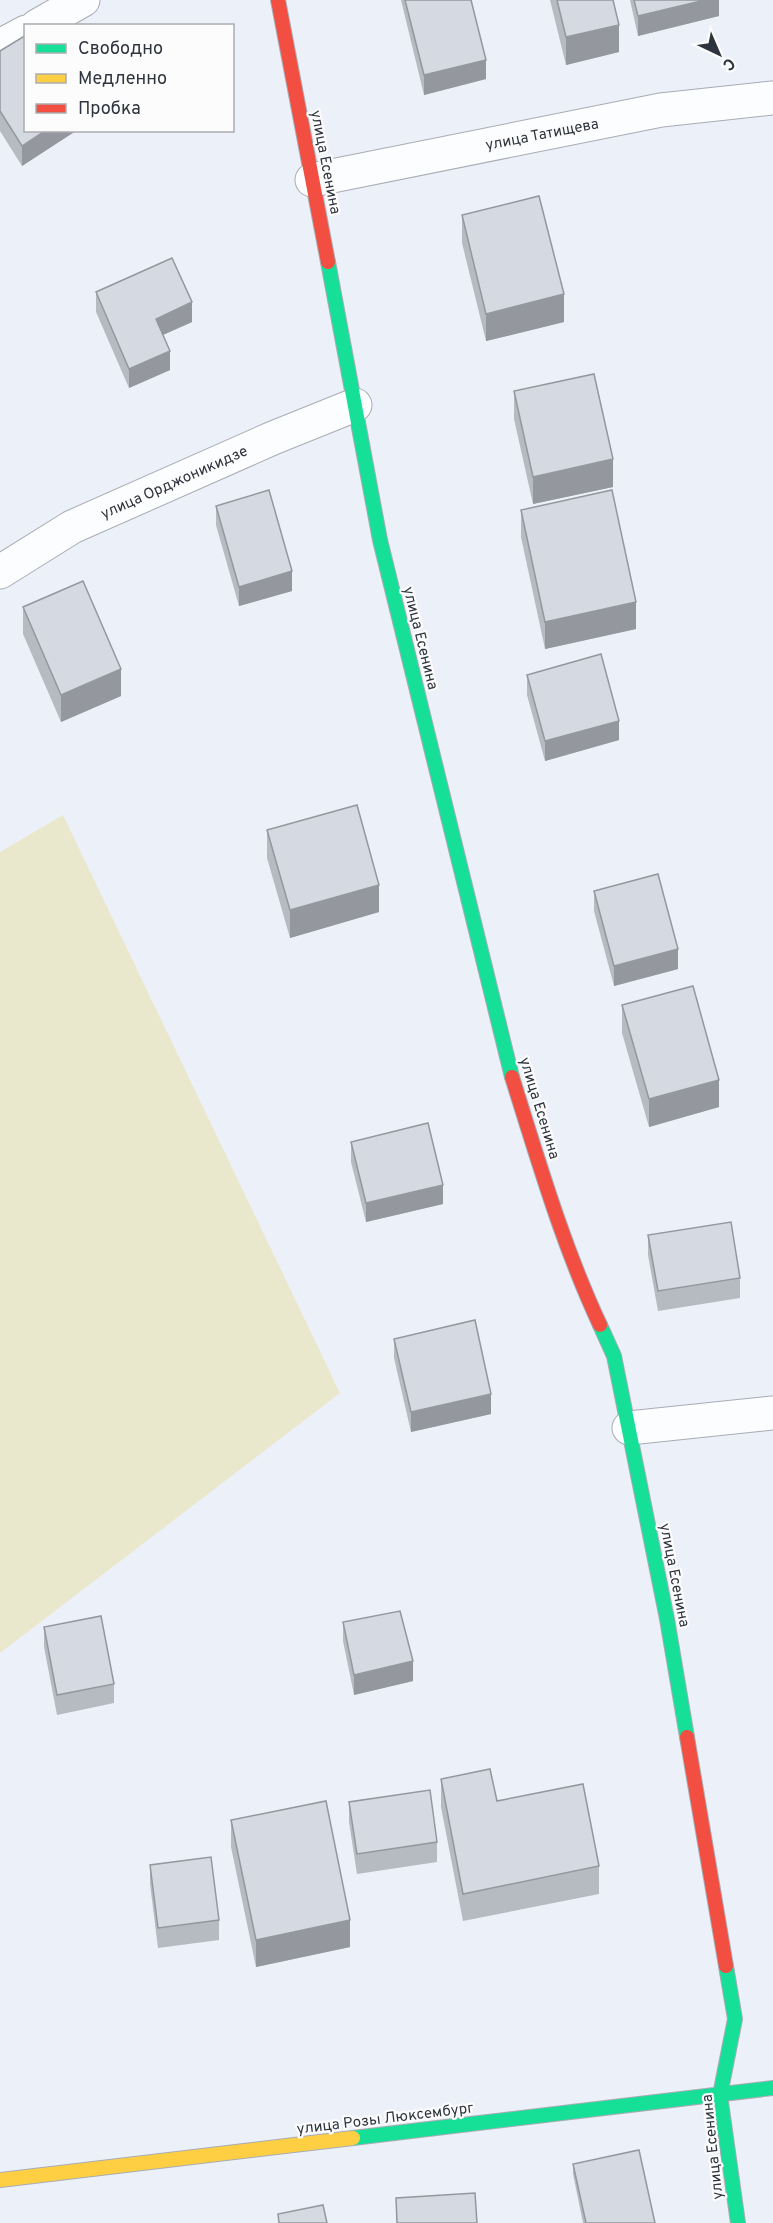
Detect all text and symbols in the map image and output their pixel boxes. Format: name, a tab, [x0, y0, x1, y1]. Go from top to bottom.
legend	[24, 24, 234, 132]
north arrow	[689, 24, 749, 84]
text: Свободно	[78, 38, 163, 61]
text: С	[717, 53, 739, 74]
text: Медленно	[78, 68, 167, 91]
text: Пробка	[78, 98, 141, 121]
street label: улица Есенина	[305, 109, 344, 216]
street label: улица Татищева	[484, 115, 601, 156]
street label: улица Орджоникидзе	[98, 442, 251, 524]
street label: улица Есенина	[398, 585, 442, 692]
street label: улица Есенина	[514, 1055, 563, 1162]
street label: улица Есенина	[654, 1522, 693, 1629]
street label: улица Есенина	[699, 2093, 728, 2200]
street label: улица Розы Люксембург	[296, 2099, 475, 2140]

